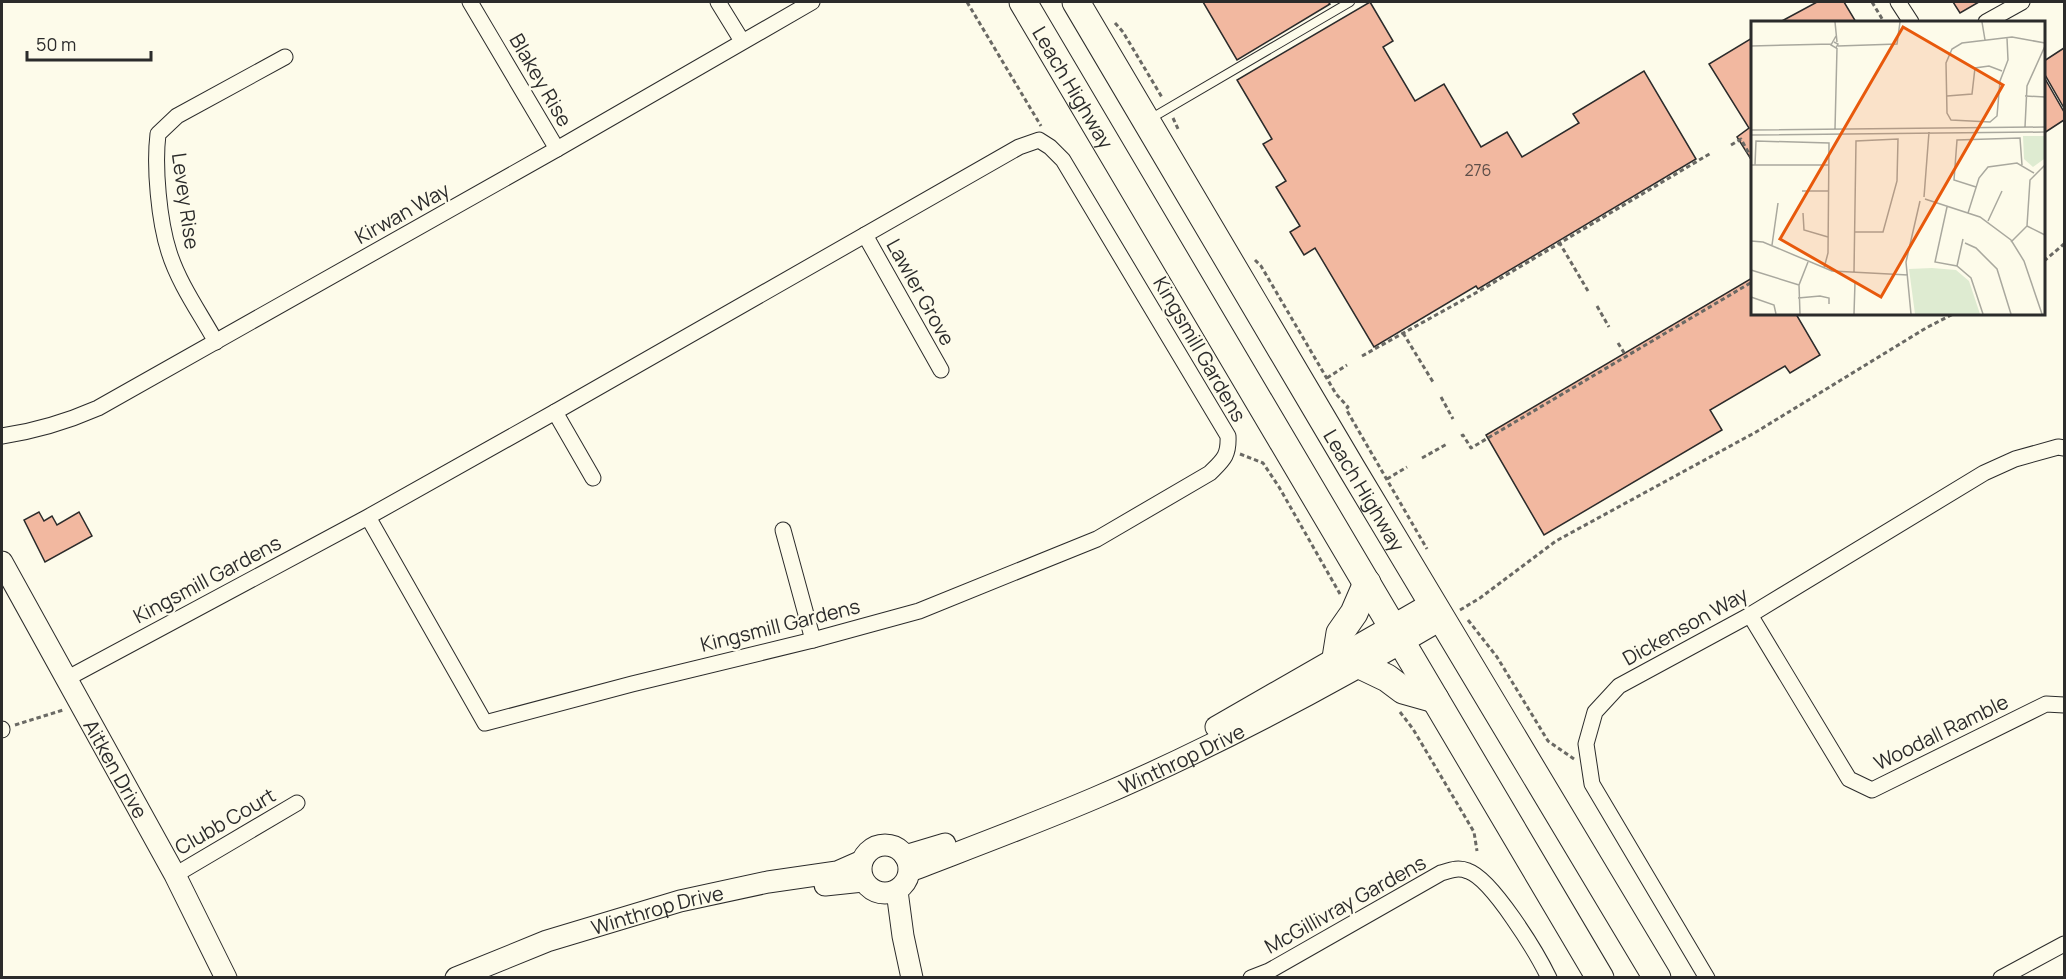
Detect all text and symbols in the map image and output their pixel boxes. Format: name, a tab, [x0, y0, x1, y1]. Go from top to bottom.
street label: Leach Highway	[1027, 21, 1120, 154]
inset map	[1751, 21, 2045, 315]
scale bar	[27, 24, 152, 62]
street label: Blakey Rise	[503, 29, 579, 131]
text: 50 m	[36, 32, 76, 56]
street label: Levey Rise	[166, 151, 206, 251]
house number: 276	[1464, 159, 1492, 181]
street label: Kirwan Way	[350, 176, 455, 250]
street label: Lawler Grove	[881, 234, 961, 350]
street label: Kingsmill Gardens	[1147, 271, 1253, 427]
street label: Leach Highway	[1318, 424, 1412, 556]
street label: Kingsmill Gardens	[128, 529, 286, 629]
street label: Dickenson Way	[1618, 580, 1753, 672]
street label: Kingsmill Gardens	[697, 592, 863, 658]
street label: Woodall Ramble	[1869, 688, 2013, 776]
street label: Aitken Drive	[78, 714, 154, 823]
street label: Winthrop Drive	[1114, 717, 1249, 800]
street label: Clubb Court	[170, 781, 280, 861]
street label: McGillivray Gardens	[1260, 848, 1430, 960]
street label: Winthrop Drive	[588, 879, 726, 940]

